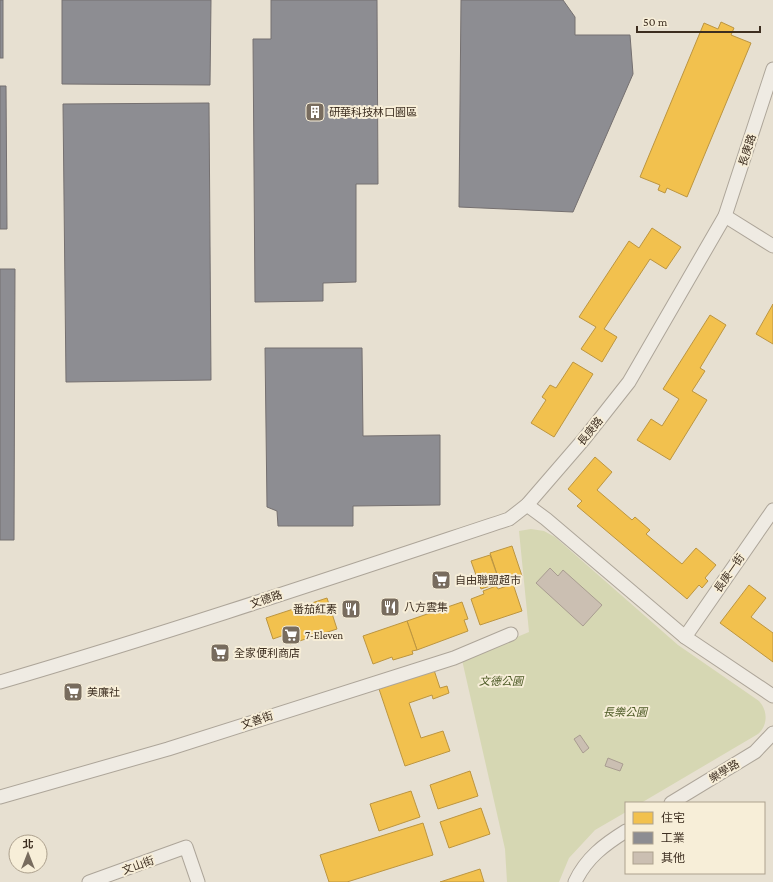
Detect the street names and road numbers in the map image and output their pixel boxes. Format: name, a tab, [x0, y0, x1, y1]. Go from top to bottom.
street label: 長庚路	[736, 132, 758, 168]
street label: 長庚路	[575, 414, 605, 448]
street label: 長庚一街	[711, 552, 747, 594]
street label: 文德路	[248, 588, 284, 610]
street label: 文善街	[239, 709, 275, 731]
street label: 樂學路	[707, 757, 741, 785]
street label: 文山街	[120, 854, 156, 876]

